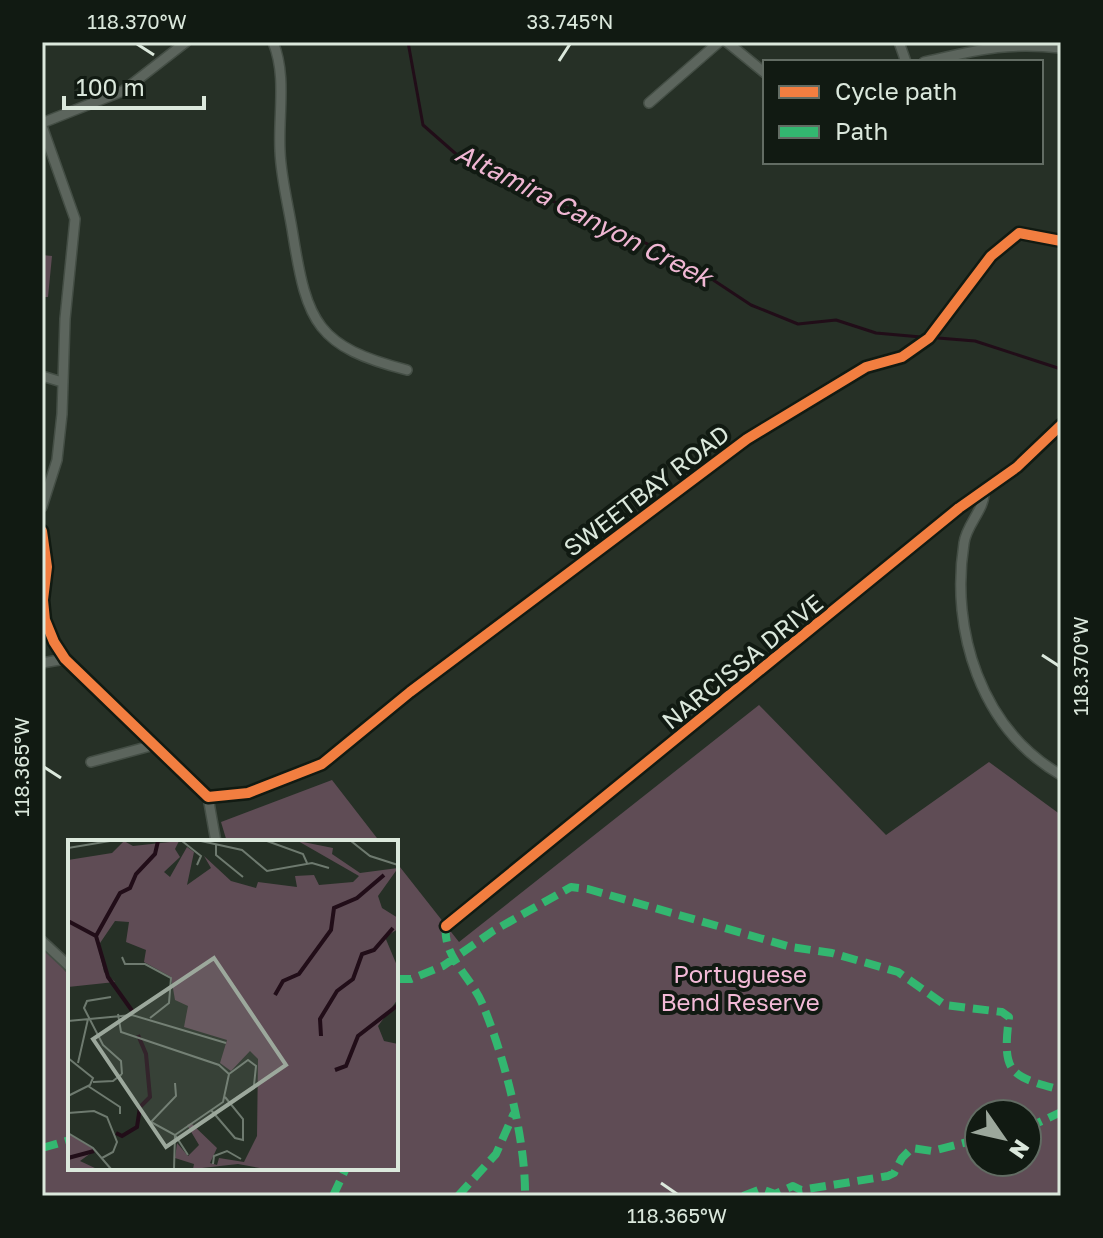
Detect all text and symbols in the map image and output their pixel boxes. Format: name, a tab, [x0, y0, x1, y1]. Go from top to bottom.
text: 118.370°W	[87, 9, 187, 33]
text: 33.745°N	[527, 9, 613, 33]
scale bar	[64, 60, 204, 110]
legend	[763, 60, 1043, 164]
text: 100 m	[76, 72, 145, 101]
text: Cycle path	[835, 76, 957, 105]
text: Path	[835, 116, 888, 145]
water label: Altamira Canyon Creek	[451, 137, 719, 294]
street label: SWEETBAY ROAD	[558, 418, 734, 562]
street label: NARCISSA DRIVE	[656, 587, 828, 735]
text: 118.370°W	[1068, 616, 1092, 716]
text: 118.365°W	[9, 717, 33, 817]
inset map	[68, 840, 398, 1170]
park label: Portuguese Bend Reserve	[660, 959, 820, 1016]
north arrow	[963, 1098, 1043, 1178]
text: N	[1004, 1135, 1036, 1164]
text: 118.365°W	[627, 1203, 727, 1227]

